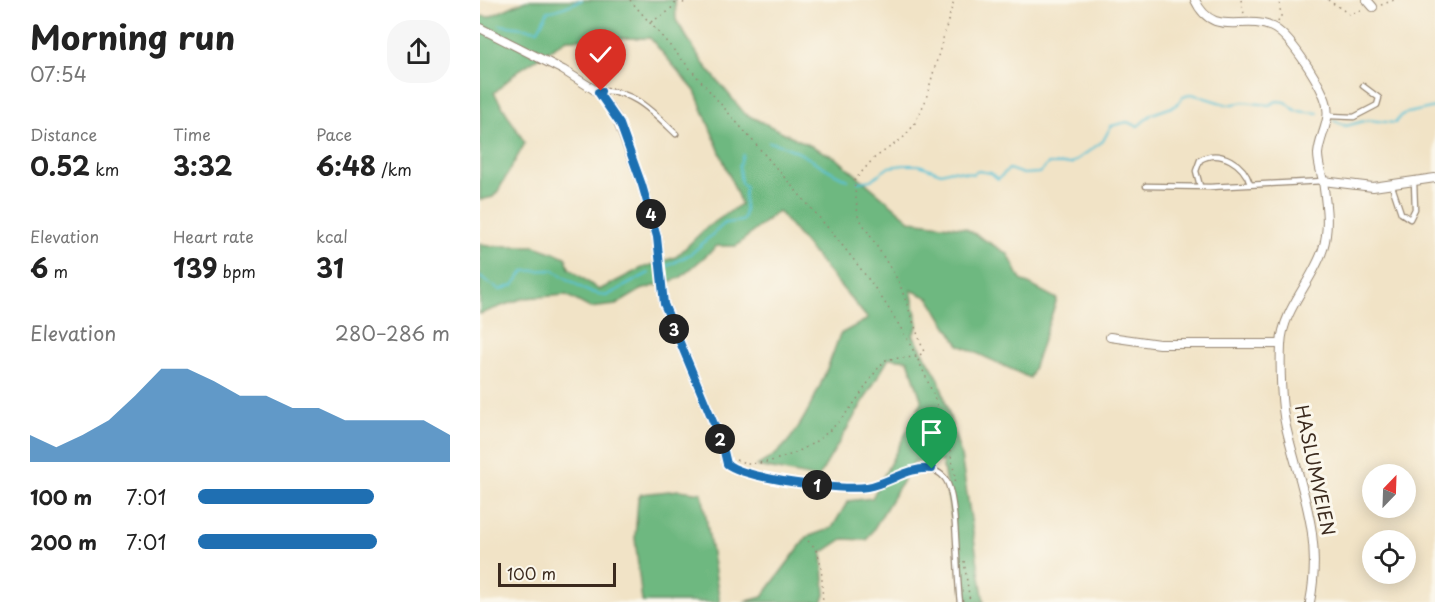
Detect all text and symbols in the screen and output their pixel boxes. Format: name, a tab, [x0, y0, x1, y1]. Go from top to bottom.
text: Morning run	[30, 11, 235, 61]
button: share	[387, 20, 450, 83]
pin	[575, 29, 626, 91]
icon: check	[584, 38, 617, 71]
text: 07:54	[30, 59, 87, 89]
text: Distance	[30, 122, 97, 146]
text: Time	[173, 122, 211, 146]
text: Pace	[316, 122, 352, 146]
text: 0.52	[30, 146, 90, 185]
text: 3:32	[173, 146, 233, 185]
text: 6:48	[316, 146, 376, 185]
text: km	[90, 157, 119, 181]
text: /km	[376, 157, 412, 181]
pin: 4	[636, 199, 666, 229]
text: 4	[646, 202, 656, 226]
text: Elevation	[30, 224, 99, 248]
text: Heart rate	[173, 224, 254, 248]
text: kcal	[316, 224, 348, 248]
text: 6	[30, 248, 48, 287]
text: 139	[173, 248, 218, 287]
text: 31	[316, 248, 344, 287]
text: m	[48, 259, 68, 283]
text: bpm	[218, 259, 256, 283]
pin: 3	[659, 314, 689, 344]
text: 3	[669, 317, 679, 341]
text: Elevation	[30, 318, 116, 348]
text: 280–286 m	[335, 318, 450, 348]
street label: HASLUMVEIEN	[1289, 402, 1343, 538]
pin	[906, 407, 957, 469]
icon: arrive	[915, 416, 948, 449]
pin: 2	[705, 424, 735, 454]
text: 2	[714, 427, 726, 451]
north arrow	[1362, 464, 1416, 518]
map controls	[1362, 464, 1416, 584]
pin: 1	[802, 470, 832, 500]
text: 1	[813, 473, 821, 497]
text: 100 m	[30, 482, 92, 512]
text: 7:01	[126, 482, 166, 512]
text: 200 m	[30, 527, 97, 557]
text: 7:01	[126, 527, 166, 557]
button: locate	[1362, 530, 1416, 584]
scale bar	[498, 560, 616, 588]
text: 100 m	[507, 561, 556, 585]

